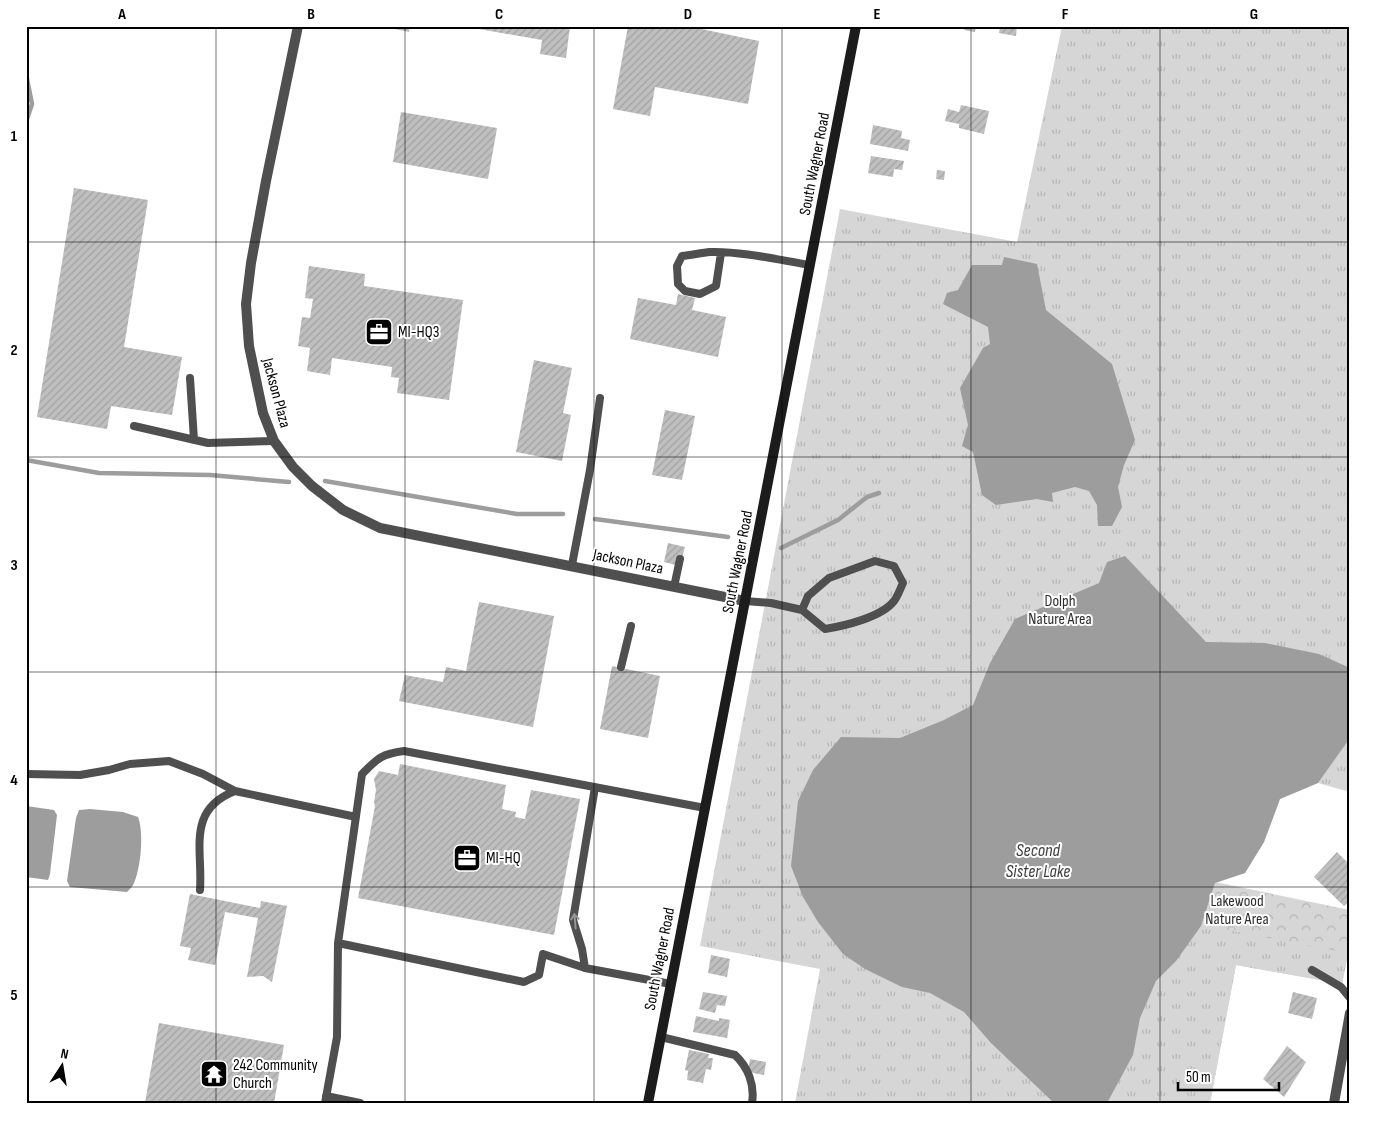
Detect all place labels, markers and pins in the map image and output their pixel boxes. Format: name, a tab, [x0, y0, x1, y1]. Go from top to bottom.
office icon: MI-HQ3	[364, 317, 394, 347]
place label: MI-HQ3	[398, 323, 439, 342]
office icon: MI-HQ	[452, 843, 482, 873]
place label: MI-HQ	[486, 849, 521, 868]
place label: 242 Community Church	[233, 1056, 318, 1093]
temple icon: 242 Community Church	[199, 1059, 229, 1089]

